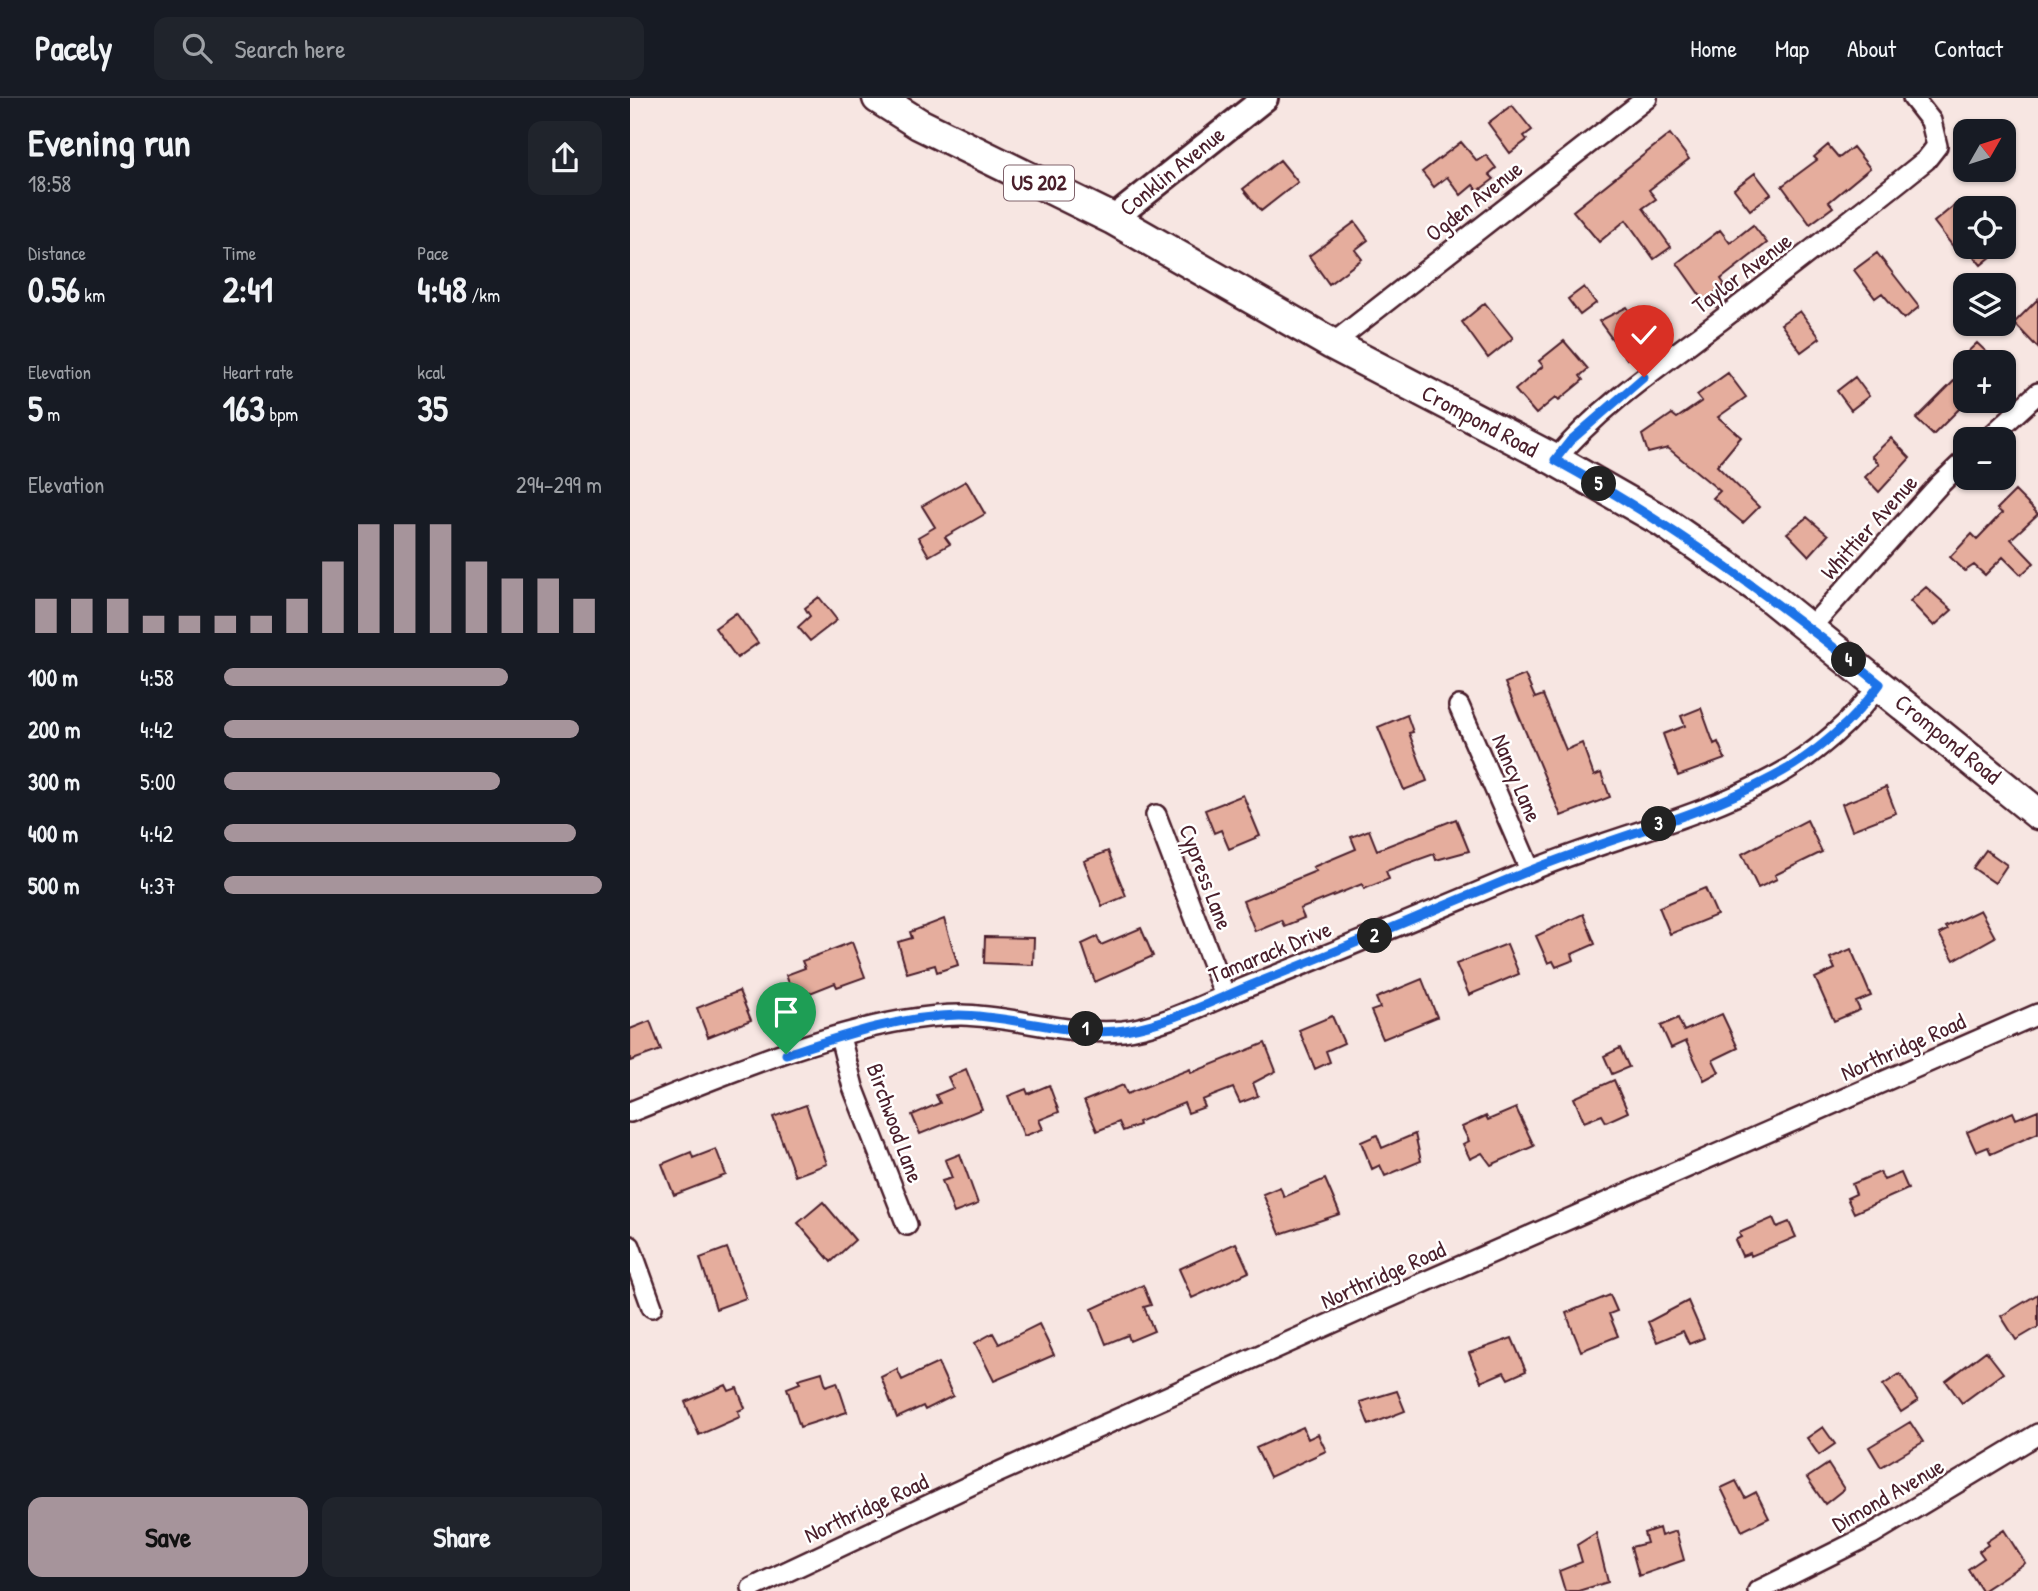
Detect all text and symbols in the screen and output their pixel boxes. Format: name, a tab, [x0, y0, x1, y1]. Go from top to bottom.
search box	[154, 17, 644, 80]
text: Pacely	[35, 26, 112, 70]
icon: search	[178, 29, 216, 67]
text: Search here	[234, 31, 346, 66]
text: Home	[1690, 32, 1737, 64]
text: Map	[1775, 32, 1809, 64]
text: About	[1847, 32, 1896, 64]
text: Contact	[1934, 32, 2003, 64]
text: Evening run	[28, 116, 191, 168]
street label: Conklin Avenue	[1113, 119, 1231, 223]
north arrow	[1953, 119, 2016, 182]
map controls	[1953, 119, 2016, 490]
button: share	[528, 121, 602, 195]
street label: Ogden Avenue	[1419, 153, 1529, 248]
road number: US 202	[1004, 166, 1074, 200]
text: 18:58	[28, 168, 71, 199]
button: locate	[1953, 196, 2016, 259]
street label: Taylor Avenue	[1686, 225, 1798, 320]
text: Distance	[28, 240, 86, 266]
text: Time	[223, 240, 256, 266]
text: Pace	[417, 240, 449, 266]
text: 0.56	[28, 266, 80, 313]
text: 2:41	[223, 266, 273, 313]
text: 4:48	[417, 266, 467, 313]
button: layers	[1953, 273, 2016, 336]
text: km	[80, 282, 105, 308]
text: /km	[467, 282, 500, 308]
pin	[1614, 305, 1674, 377]
icon: check	[1625, 316, 1663, 354]
button: +	[1953, 350, 2016, 413]
text: Elevation	[28, 359, 91, 385]
text: Heart rate	[223, 359, 294, 385]
text: kcal	[417, 359, 445, 385]
street label: Crompond Road	[1417, 377, 1544, 464]
text: 5	[28, 385, 43, 432]
text: 163	[223, 385, 265, 432]
text: 35	[417, 385, 448, 432]
text: m	[43, 401, 60, 427]
text: bpm	[265, 401, 298, 427]
button: −	[1953, 427, 2016, 490]
pin: 5	[1581, 466, 1616, 502]
street label: Whittier Avenue	[1813, 467, 1924, 586]
text: Elevation	[28, 469, 104, 500]
text: 294–299 m	[516, 469, 602, 500]
text: 5	[1594, 470, 1603, 496]
pin: 4	[1832, 642, 1866, 678]
text: 4	[1845, 646, 1852, 672]
text: 100 m	[28, 662, 78, 693]
text: 4:58	[140, 662, 174, 693]
street label: Crompond Road	[1889, 686, 2008, 791]
text: 200 m	[28, 714, 80, 745]
text: 4:42	[140, 714, 173, 745]
street label: Nancy Lane	[1485, 729, 1550, 827]
text: 300 m	[28, 766, 80, 797]
text: 5:00	[140, 766, 176, 797]
pin: 3	[1642, 806, 1676, 842]
text: 3	[1654, 810, 1663, 836]
text: 400 m	[28, 818, 78, 849]
text: 4:42	[140, 818, 173, 849]
street label: Cypress Lane	[1172, 820, 1241, 934]
text: 500 m	[28, 870, 79, 901]
text: 4:37	[140, 870, 176, 901]
street label: Tamarack Drive	[1204, 913, 1336, 990]
pin: 2	[1358, 918, 1392, 954]
text: 2	[1370, 922, 1379, 948]
pin	[756, 982, 816, 1054]
icon: arrive	[767, 993, 805, 1031]
street label: Northridge Road	[1836, 1005, 1970, 1088]
pin: 1	[1068, 1012, 1104, 1046]
text: 1	[1082, 1015, 1089, 1041]
street label: Birchwood Lane	[860, 1059, 931, 1187]
street label: Northridge Road	[1316, 1233, 1450, 1316]
street label: Dimond Avenue	[1826, 1450, 1949, 1539]
street label: Northridge Road	[799, 1465, 933, 1550]
button: Save	[28, 1497, 308, 1577]
button: Share	[322, 1497, 602, 1577]

